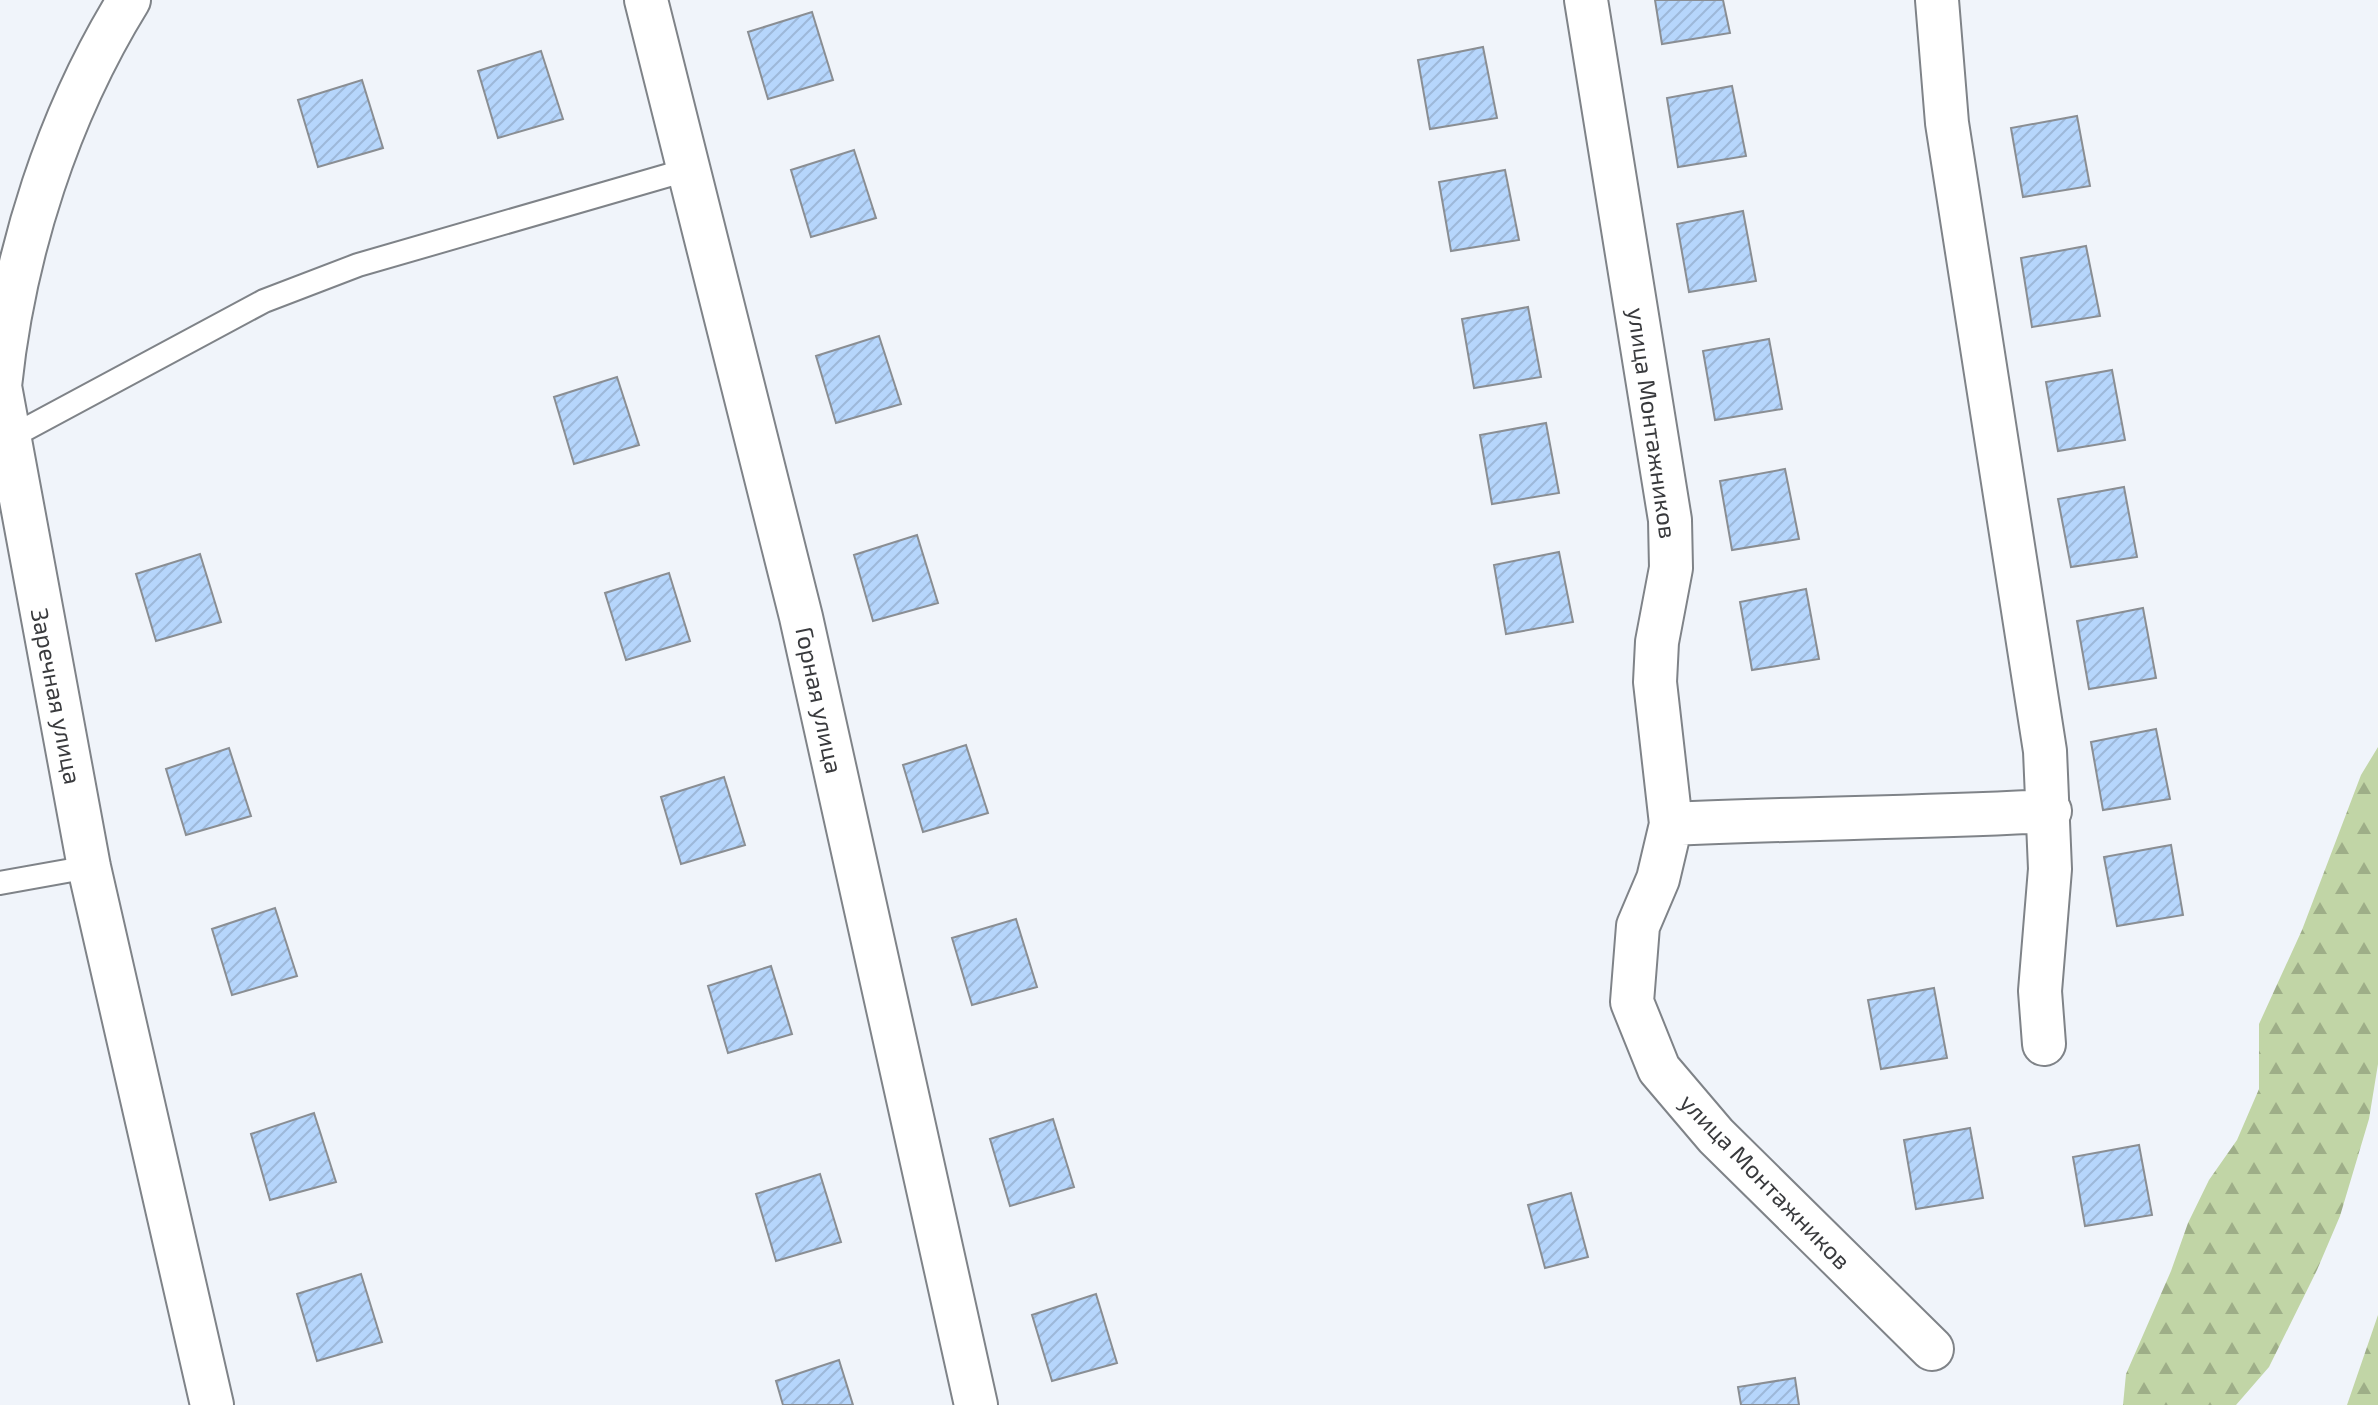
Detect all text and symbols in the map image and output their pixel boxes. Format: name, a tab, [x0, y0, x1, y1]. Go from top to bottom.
street label: улица Монтажников	[1621, 306, 1684, 540]
street label: Заречная улица	[25, 605, 88, 787]
street label: Горная улица	[789, 624, 850, 776]
street label: улица Монтажников	[1674, 1087, 1857, 1276]

